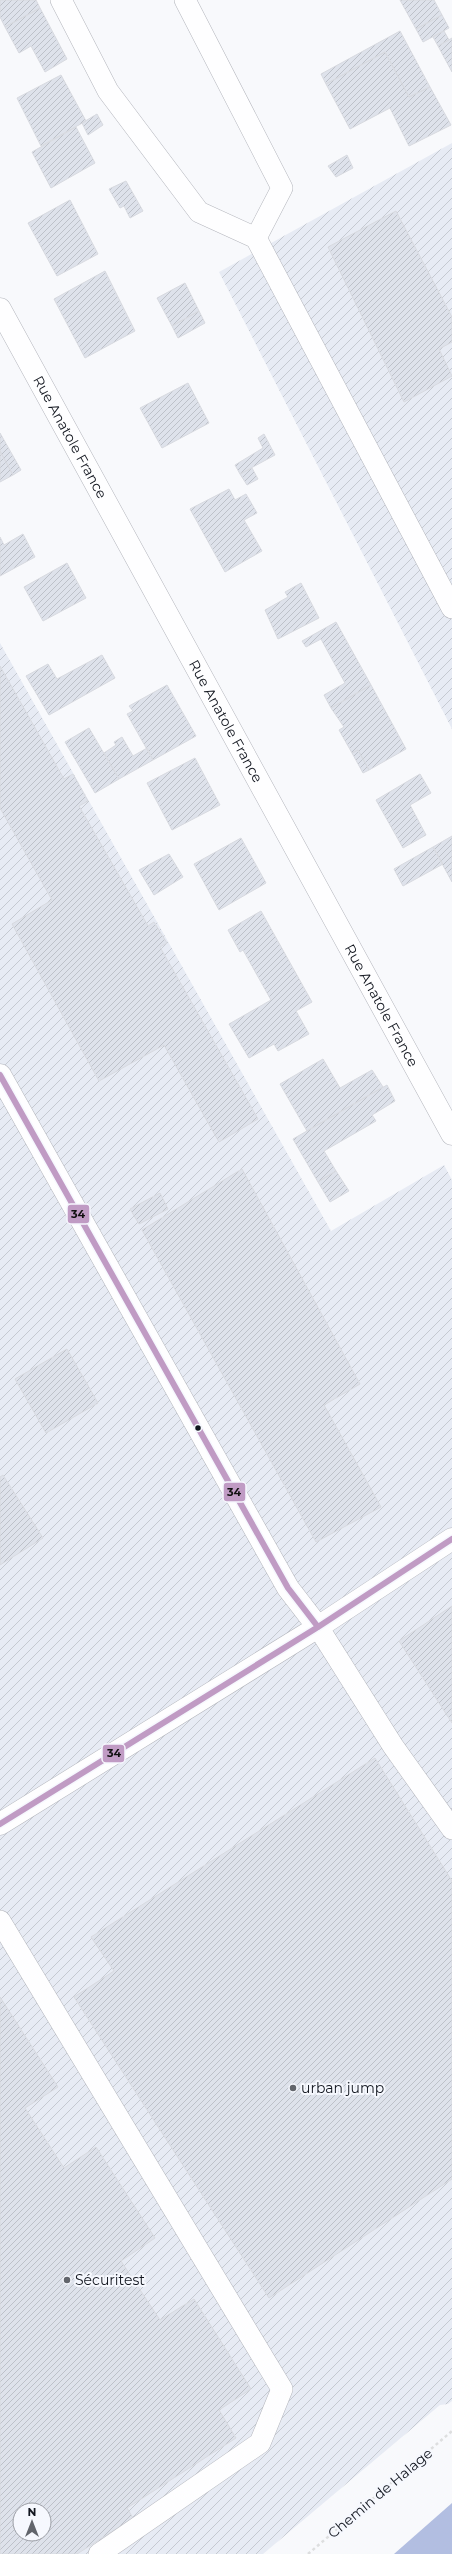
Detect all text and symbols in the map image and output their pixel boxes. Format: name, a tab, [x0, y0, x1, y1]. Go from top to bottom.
street label: Rue Anatole France	[29, 372, 111, 502]
street label: Rue Anatole France	[185, 657, 267, 786]
street label: Rue Anatole France	[341, 941, 422, 1070]
line badge: 34	[67, 1204, 90, 1224]
text: 34	[70, 1207, 85, 1221]
unlabelled marker	[193, 1423, 203, 1433]
line badge: 34	[223, 1482, 246, 1502]
text: 34	[226, 1485, 241, 1499]
line badge: 34	[102, 1744, 125, 1763]
text: 34	[106, 1746, 121, 1760]
place label: urban jump	[301, 2079, 384, 2097]
marker: urban jump	[288, 2083, 298, 2093]
place label: Sécuritest	[75, 2271, 145, 2289]
marker: Sécuritest	[62, 2275, 72, 2285]
street label: Chemin de Halage	[324, 2444, 436, 2542]
north arrow	[12, 2502, 52, 2542]
text: N	[28, 2505, 36, 2519]

